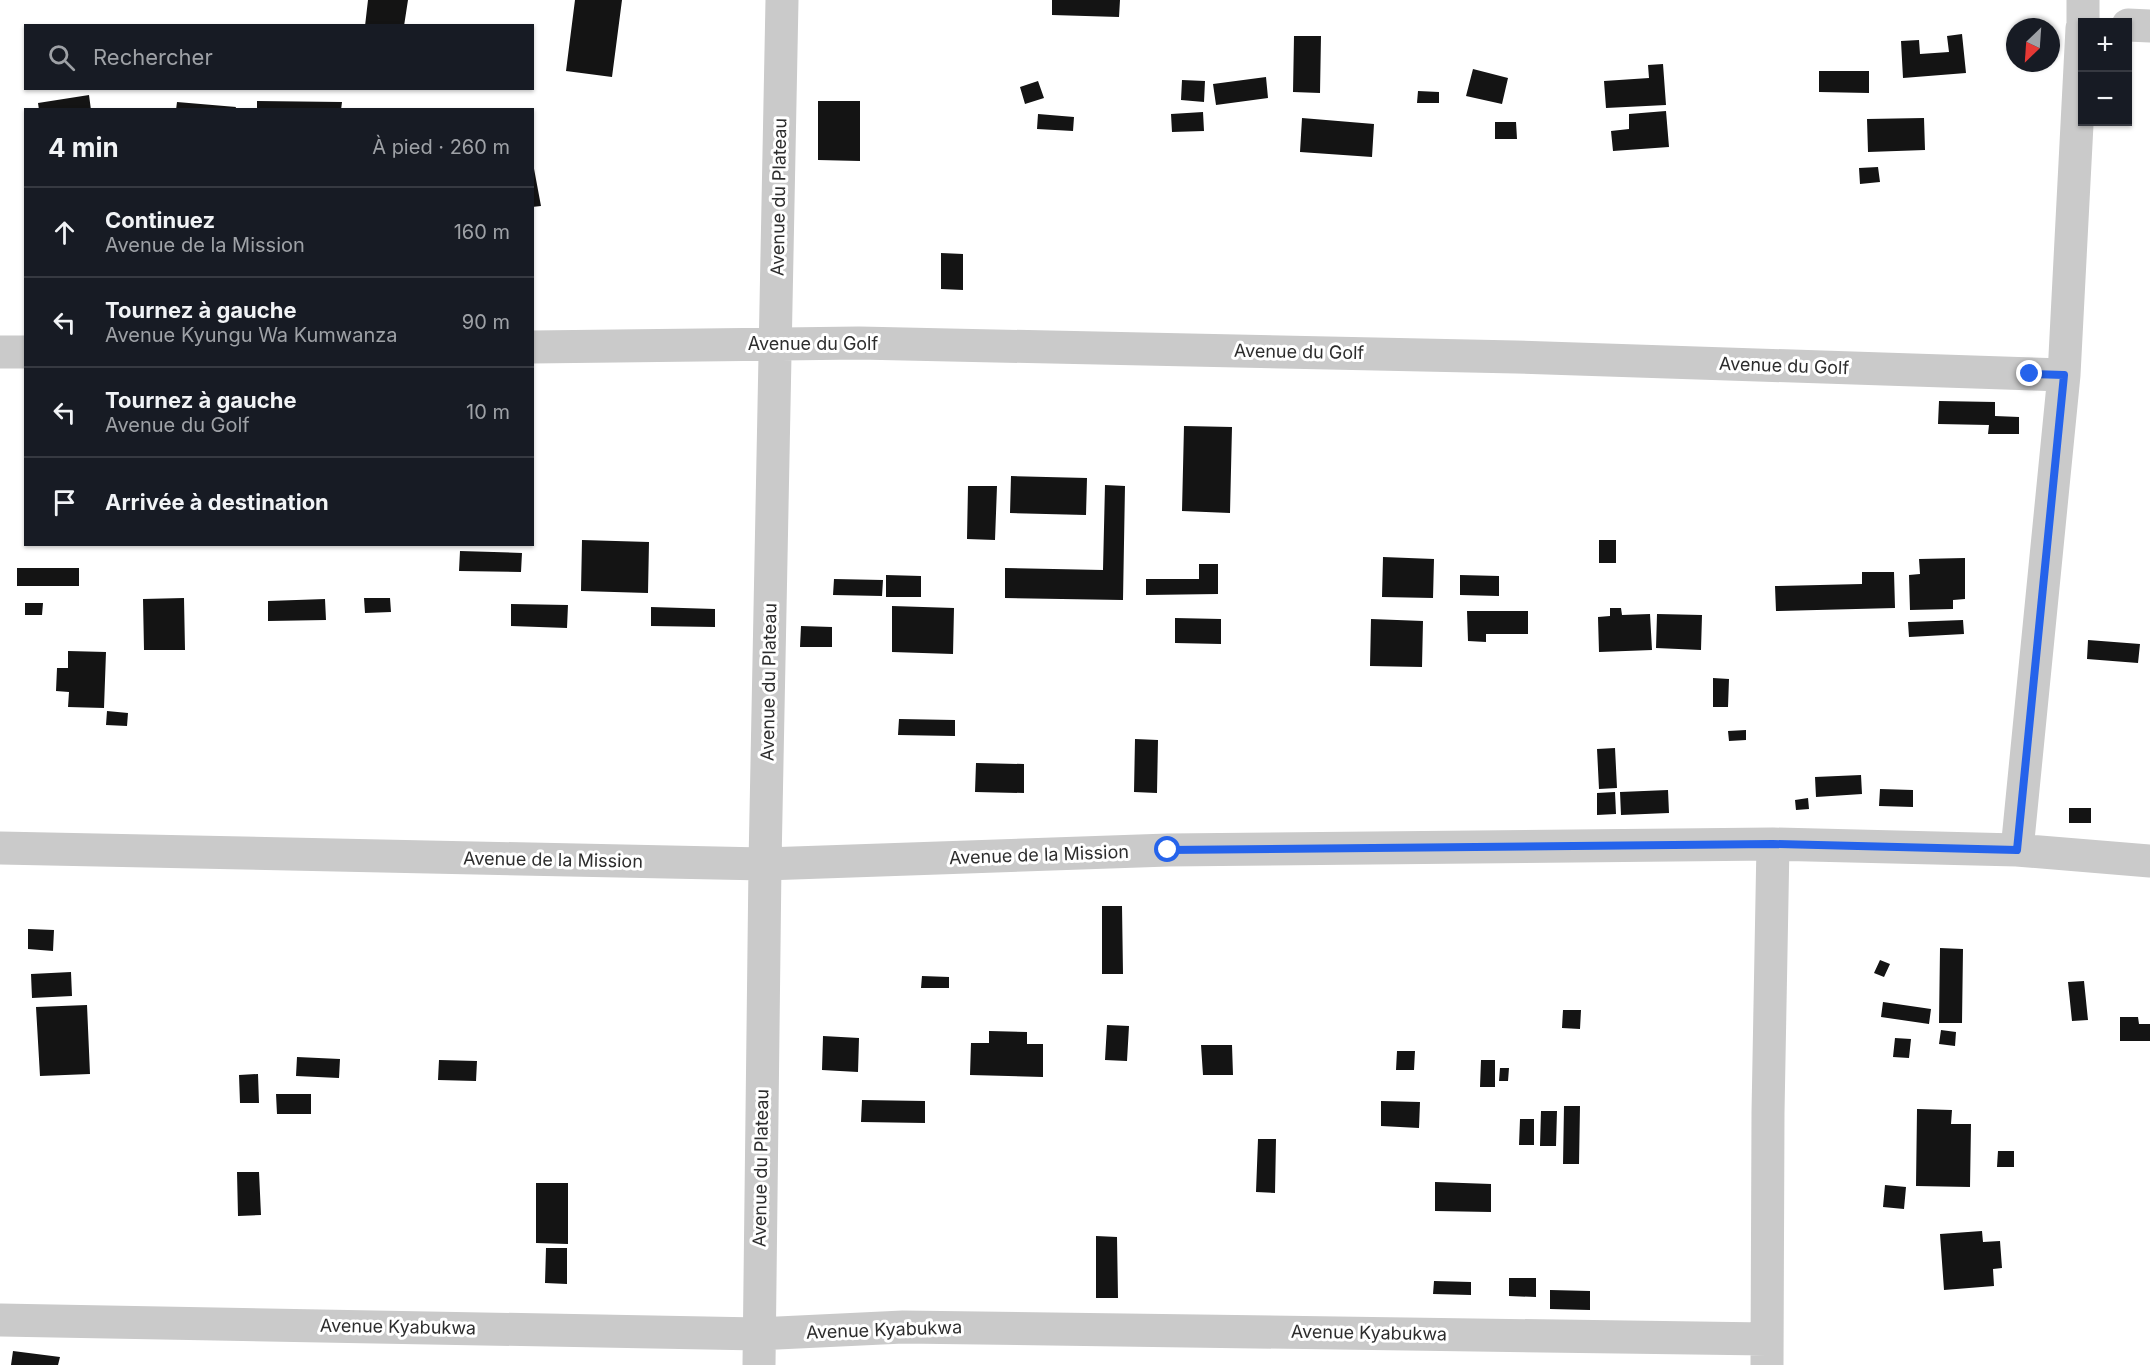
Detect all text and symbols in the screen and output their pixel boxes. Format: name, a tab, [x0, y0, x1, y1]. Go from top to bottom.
north arrow	[2006, 18, 2060, 72]
map controls	[2078, 18, 2132, 126]
button: +	[2078, 18, 2132, 72]
search box	[24, 24, 534, 90]
icon: search	[45, 41, 78, 74]
text: Rechercher	[93, 44, 213, 70]
button: −	[2078, 72, 2132, 126]
street label: Avenue du Plateau	[767, 118, 790, 276]
text: 4 min	[48, 132, 119, 163]
text: À pied · 260 m	[372, 135, 510, 159]
text: Continuez	[105, 207, 215, 233]
icon: ahead	[48, 216, 81, 249]
text: 160 m	[454, 220, 510, 244]
text: Avenue de la Mission	[105, 233, 305, 257]
text: Tournez à gauche	[105, 297, 297, 323]
icon: left	[48, 306, 81, 339]
text: 90 m	[462, 310, 510, 334]
text: Avenue Kyungu Wa Kumwanza	[105, 323, 397, 347]
street label: Avenue du Golf	[748, 333, 878, 354]
street label: Avenue du Golf	[1234, 340, 1365, 363]
street label: Avenue du Golf	[1719, 353, 1850, 378]
route end	[2016, 360, 2042, 386]
text: Tournez à gauche	[105, 387, 297, 413]
icon: left	[48, 396, 81, 429]
text: 10 m	[466, 400, 510, 424]
text: Avenue du Golf	[105, 413, 250, 437]
icon: arrive	[48, 486, 81, 519]
text: Arrivée à destination	[105, 489, 329, 515]
street label: Avenue du Plateau	[757, 603, 780, 761]
route start	[1154, 836, 1180, 862]
street label: Avenue de la Mission	[949, 841, 1129, 868]
street label: Avenue de la Mission	[463, 847, 643, 872]
street label: Avenue du Plateau	[749, 1089, 772, 1247]
street label: Avenue Kyabukwa	[320, 1315, 476, 1338]
street label: Avenue Kyabukwa	[806, 1316, 962, 1343]
street label: Avenue Kyabukwa	[1291, 1321, 1447, 1344]

